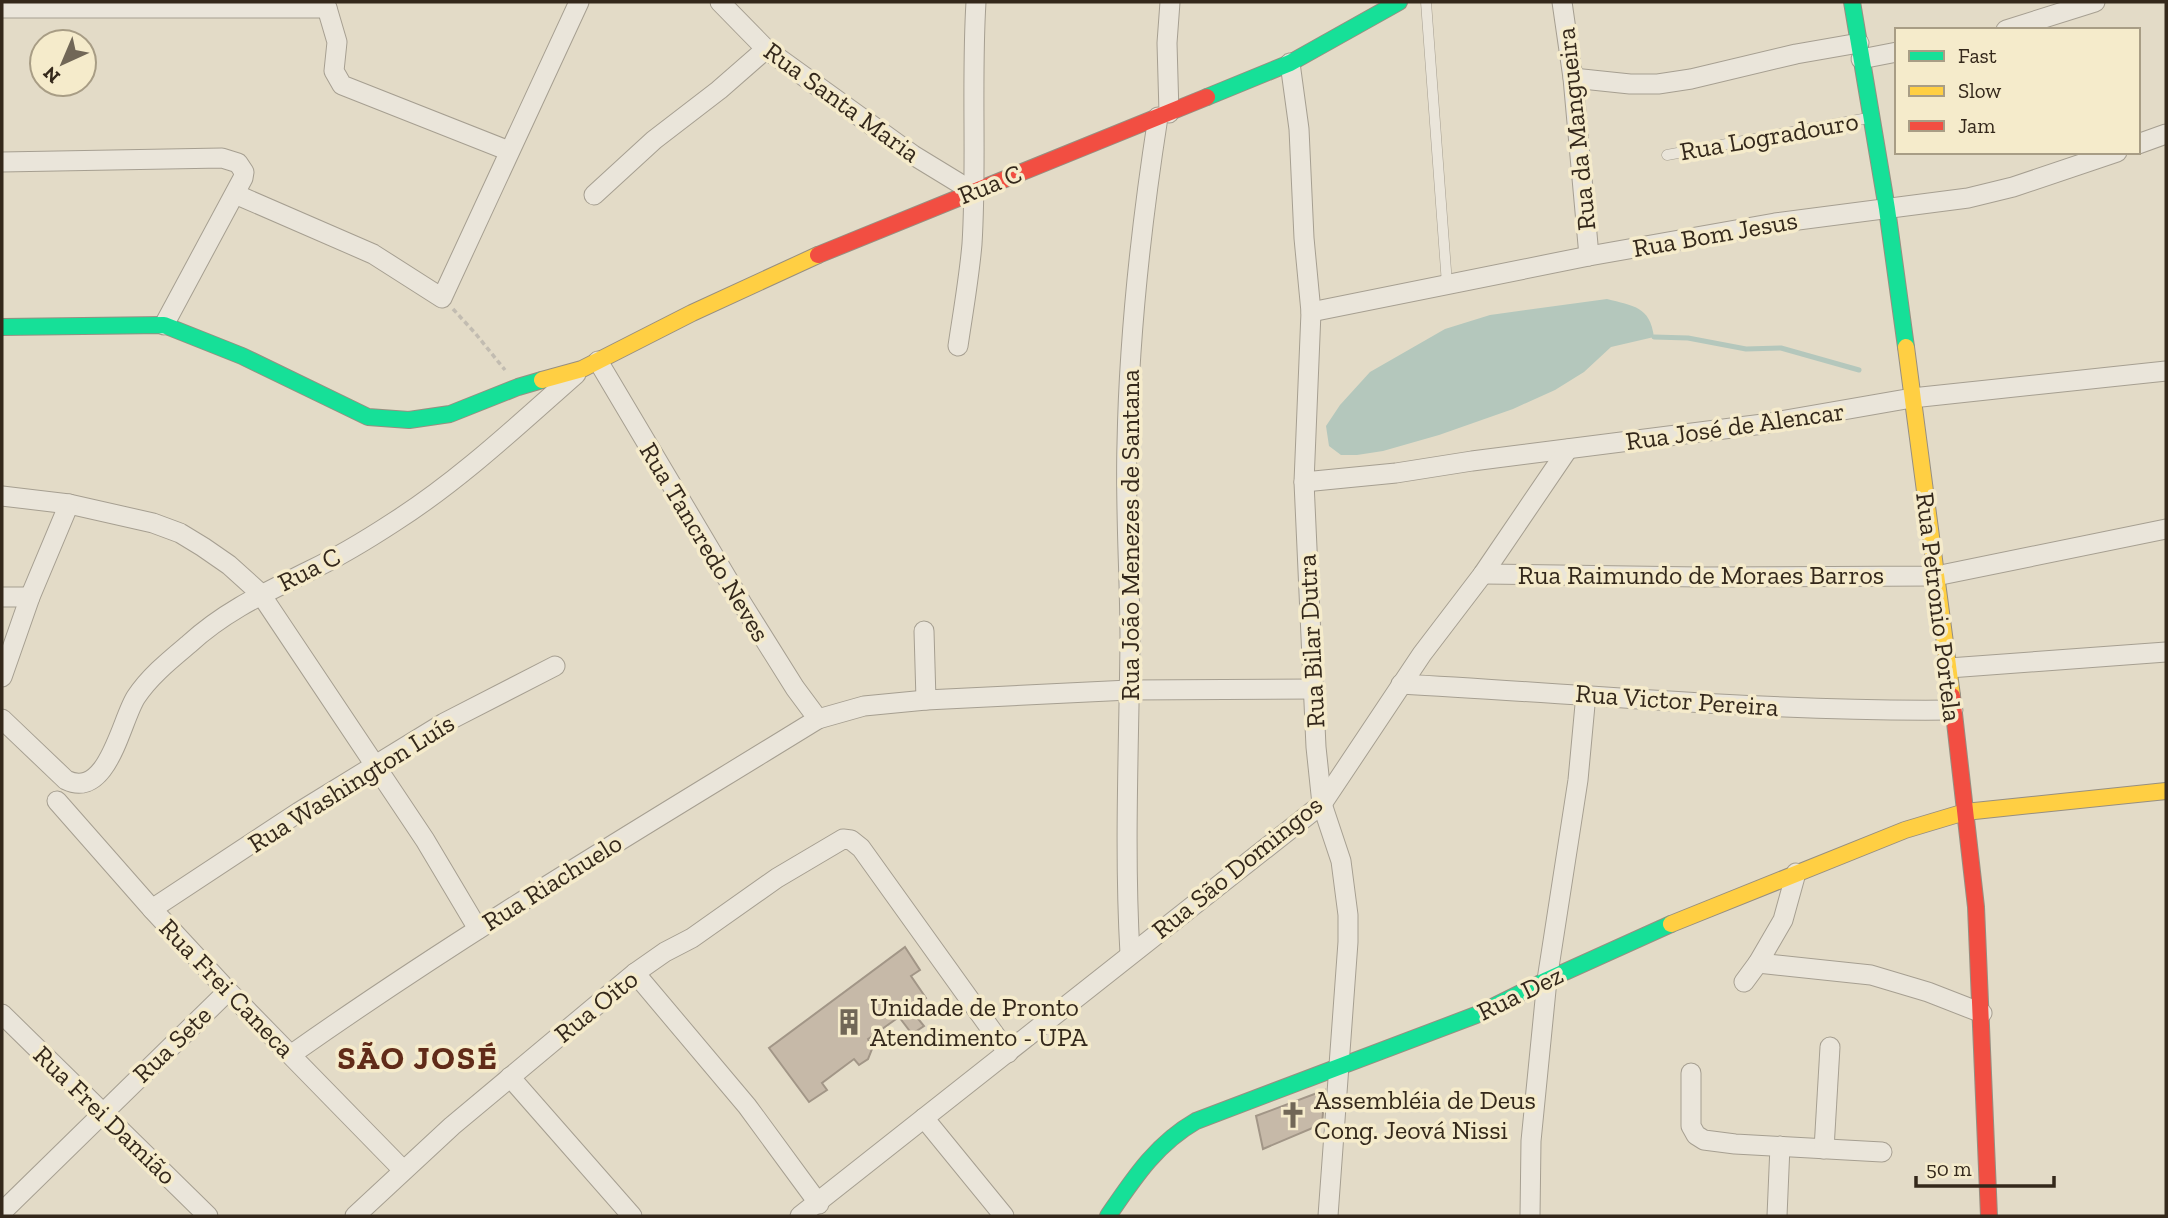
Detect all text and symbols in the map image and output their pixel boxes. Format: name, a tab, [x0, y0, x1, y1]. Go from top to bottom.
street label: Rua da Mangueira	[1549, 26, 1603, 232]
north arrow	[28, 28, 98, 98]
legend	[1895, 28, 2140, 154]
street label: Rua Santa Maria	[758, 35, 926, 169]
text: Fast	[1958, 43, 1997, 68]
text: N	[38, 62, 65, 88]
text: Slow	[1958, 78, 2001, 103]
street label: Rua Logradouro	[1677, 105, 1861, 167]
text: Jam	[1958, 113, 1995, 138]
street label: Rua C	[953, 157, 1027, 211]
street label: Rua Bom Jesus	[1630, 204, 1800, 264]
street label: Rua João Menezes de Santana	[1114, 369, 1146, 701]
street label: Rua José de Alencar	[1624, 395, 1846, 457]
street label: Rua Tancredo Neves	[633, 437, 777, 647]
street label: Rua Petronio Portela	[1909, 490, 1969, 724]
street label: Rua C	[272, 540, 346, 598]
street label: Rua Bilar Dutra	[1290, 553, 1332, 729]
street label: Rua Raimundo de Moraes Barros	[1518, 559, 1884, 591]
street label: Rua Victor Pereira	[1574, 677, 1780, 723]
street label: Rua Washington Luís	[242, 707, 460, 859]
street label: Rua São Domingos	[1145, 788, 1329, 946]
street label: Rua Riachuelo	[476, 826, 628, 938]
street label: Rua Frei Caneca	[153, 912, 302, 1065]
street label: Rua Dez	[1472, 959, 1568, 1027]
street label: Rua Oito	[548, 963, 644, 1049]
place label: Unidade de Pronto Atendimento - UPA	[870, 991, 1089, 1053]
street label: Rua Sete	[126, 999, 218, 1089]
building icon: Unidade de Pronto Atendimento - UPA	[834, 1007, 864, 1037]
district label: SÃO JOSÉ	[337, 1038, 499, 1077]
street label: Rua Frei Damião	[27, 1039, 183, 1191]
place label: Assembléia de Deus Cong. Jeová Nissi	[1314, 1084, 1536, 1146]
church icon: Assembléia de Deus Cong. Jeová Nissi	[1278, 1100, 1308, 1130]
scale bar	[1916, 1144, 2054, 1188]
text: 50 m	[1926, 1156, 1972, 1181]

